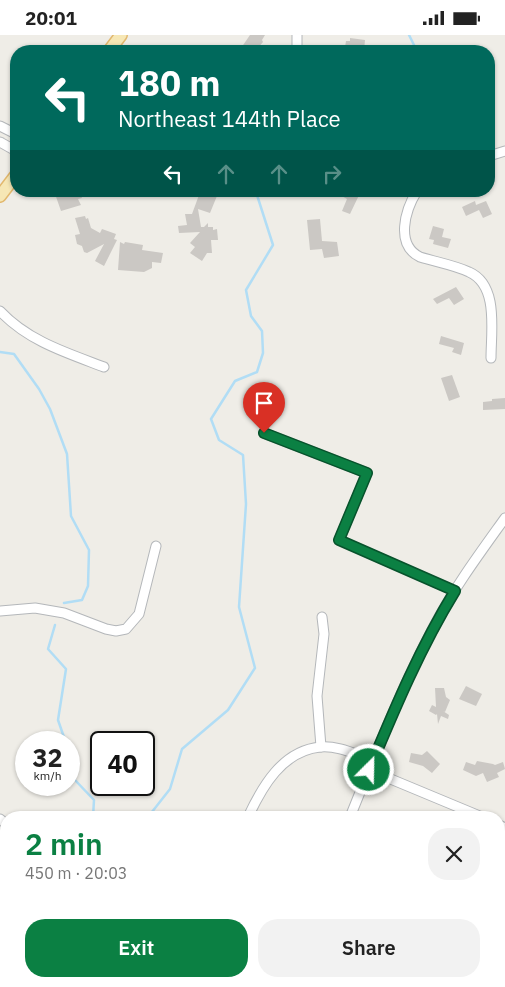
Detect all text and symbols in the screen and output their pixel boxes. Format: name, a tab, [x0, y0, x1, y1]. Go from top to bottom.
text: 20:01	[25, 6, 77, 30]
text: 180 m	[118, 60, 221, 106]
icon: left	[35, 65, 100, 130]
text: Northeast 144th Place	[118, 104, 341, 133]
icon: left	[159, 160, 187, 188]
icon: ahead	[212, 160, 240, 188]
icon: ahead	[265, 160, 293, 188]
icon: right	[318, 160, 346, 188]
pin	[243, 382, 285, 433]
icon: arrive	[250, 389, 278, 417]
speed limit sign: 40	[90, 731, 155, 796]
text: 32	[32, 741, 63, 774]
position arrow	[342, 743, 394, 795]
text: km/h	[33, 768, 62, 783]
text: 2 min	[25, 824, 103, 863]
button: close	[428, 828, 480, 880]
text: 450 m · 20:03	[25, 863, 127, 883]
button: Exit	[25, 919, 248, 977]
button: Share	[258, 919, 480, 977]

